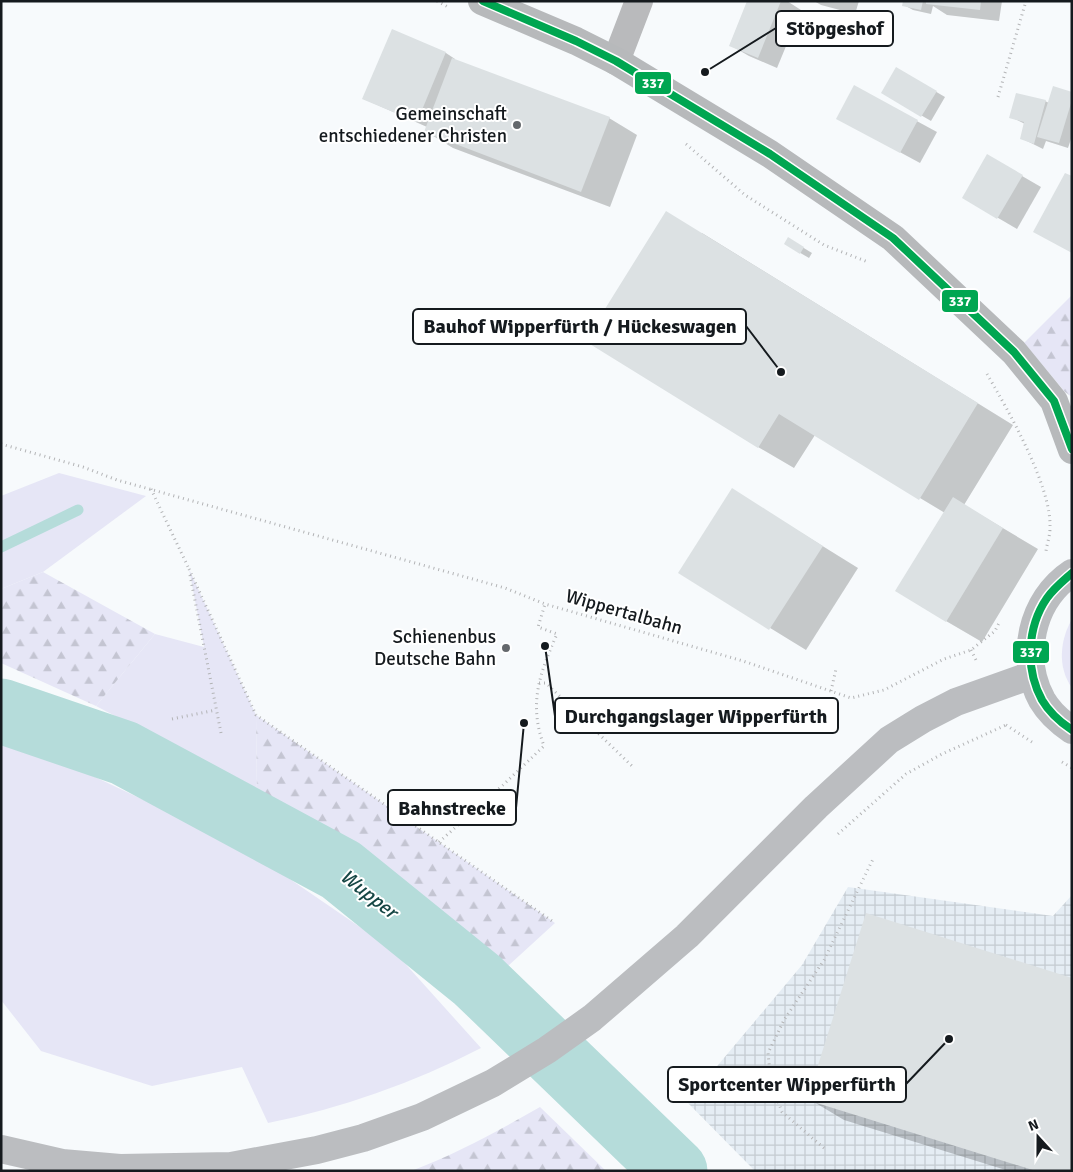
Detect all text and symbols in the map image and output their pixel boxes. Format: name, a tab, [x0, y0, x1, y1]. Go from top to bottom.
callout: Stöpgeshof	[776, 11, 893, 46]
text: Stöpgeshof	[786, 16, 886, 41]
line badge: 337	[634, 71, 672, 95]
text: 337	[642, 75, 665, 92]
place label: Gemeinschaft entschiedener Christen	[319, 102, 507, 148]
marker: Gemeinschaft entschiedener Christen	[511, 119, 523, 131]
line badge: 337	[941, 289, 979, 313]
text: 337	[949, 293, 972, 310]
callout: Bauhof Wipperfürth / Hückeswagen	[413, 309, 746, 344]
text: Bauhof Wipperfürth / Hückeswagen	[423, 314, 737, 339]
street label: Wippertalbahn	[563, 584, 685, 640]
place label: Schienenbus Deutsche Bahn	[374, 625, 496, 671]
line badge: 337	[1012, 640, 1050, 664]
marker: Schienenbus Deutsche Bahn	[500, 642, 512, 654]
text: 337	[1020, 644, 1043, 661]
callout: Durchgangslager Wipperfürth	[555, 698, 838, 733]
text: Durchgangslager Wipperfürth	[565, 704, 828, 729]
callout: Bahnstrecke	[388, 790, 516, 825]
text: Bahnstrecke	[398, 796, 506, 821]
water label: Wupper	[335, 864, 405, 926]
callout: Sportcenter Wipperfürth	[668, 1067, 906, 1102]
text: Sportcenter Wipperfürth	[678, 1072, 896, 1097]
north arrow	[1013, 1112, 1063, 1162]
text: N	[1026, 1116, 1041, 1135]

